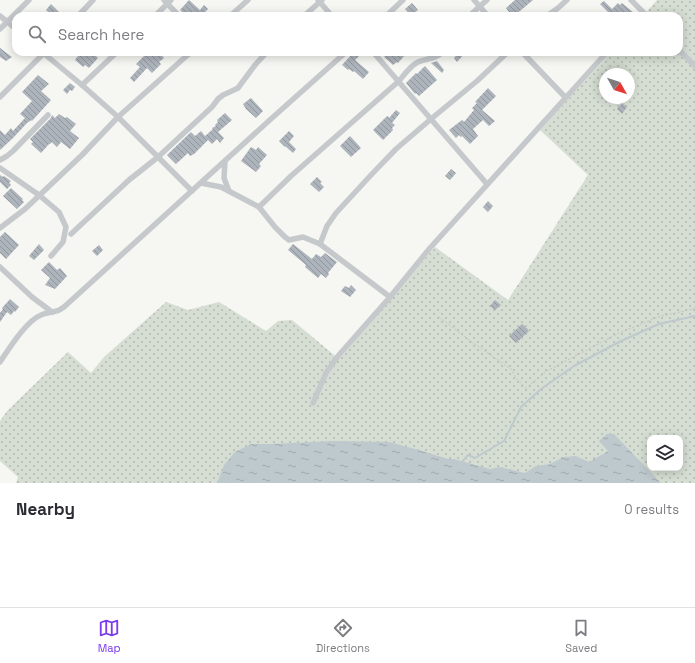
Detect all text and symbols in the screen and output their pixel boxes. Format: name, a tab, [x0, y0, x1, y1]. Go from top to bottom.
search box	[12, 12, 683, 56]
icon: search	[26, 23, 48, 45]
text: Search here	[58, 25, 144, 44]
north arrow	[599, 68, 635, 104]
map controls	[647, 435, 683, 471]
button: layers	[647, 435, 683, 471]
text: Nearby	[16, 498, 75, 520]
text: 0 results	[624, 501, 679, 518]
tab: Map	[98, 617, 121, 655]
tab: Directions	[316, 617, 370, 655]
tab: Saved	[565, 617, 597, 655]

